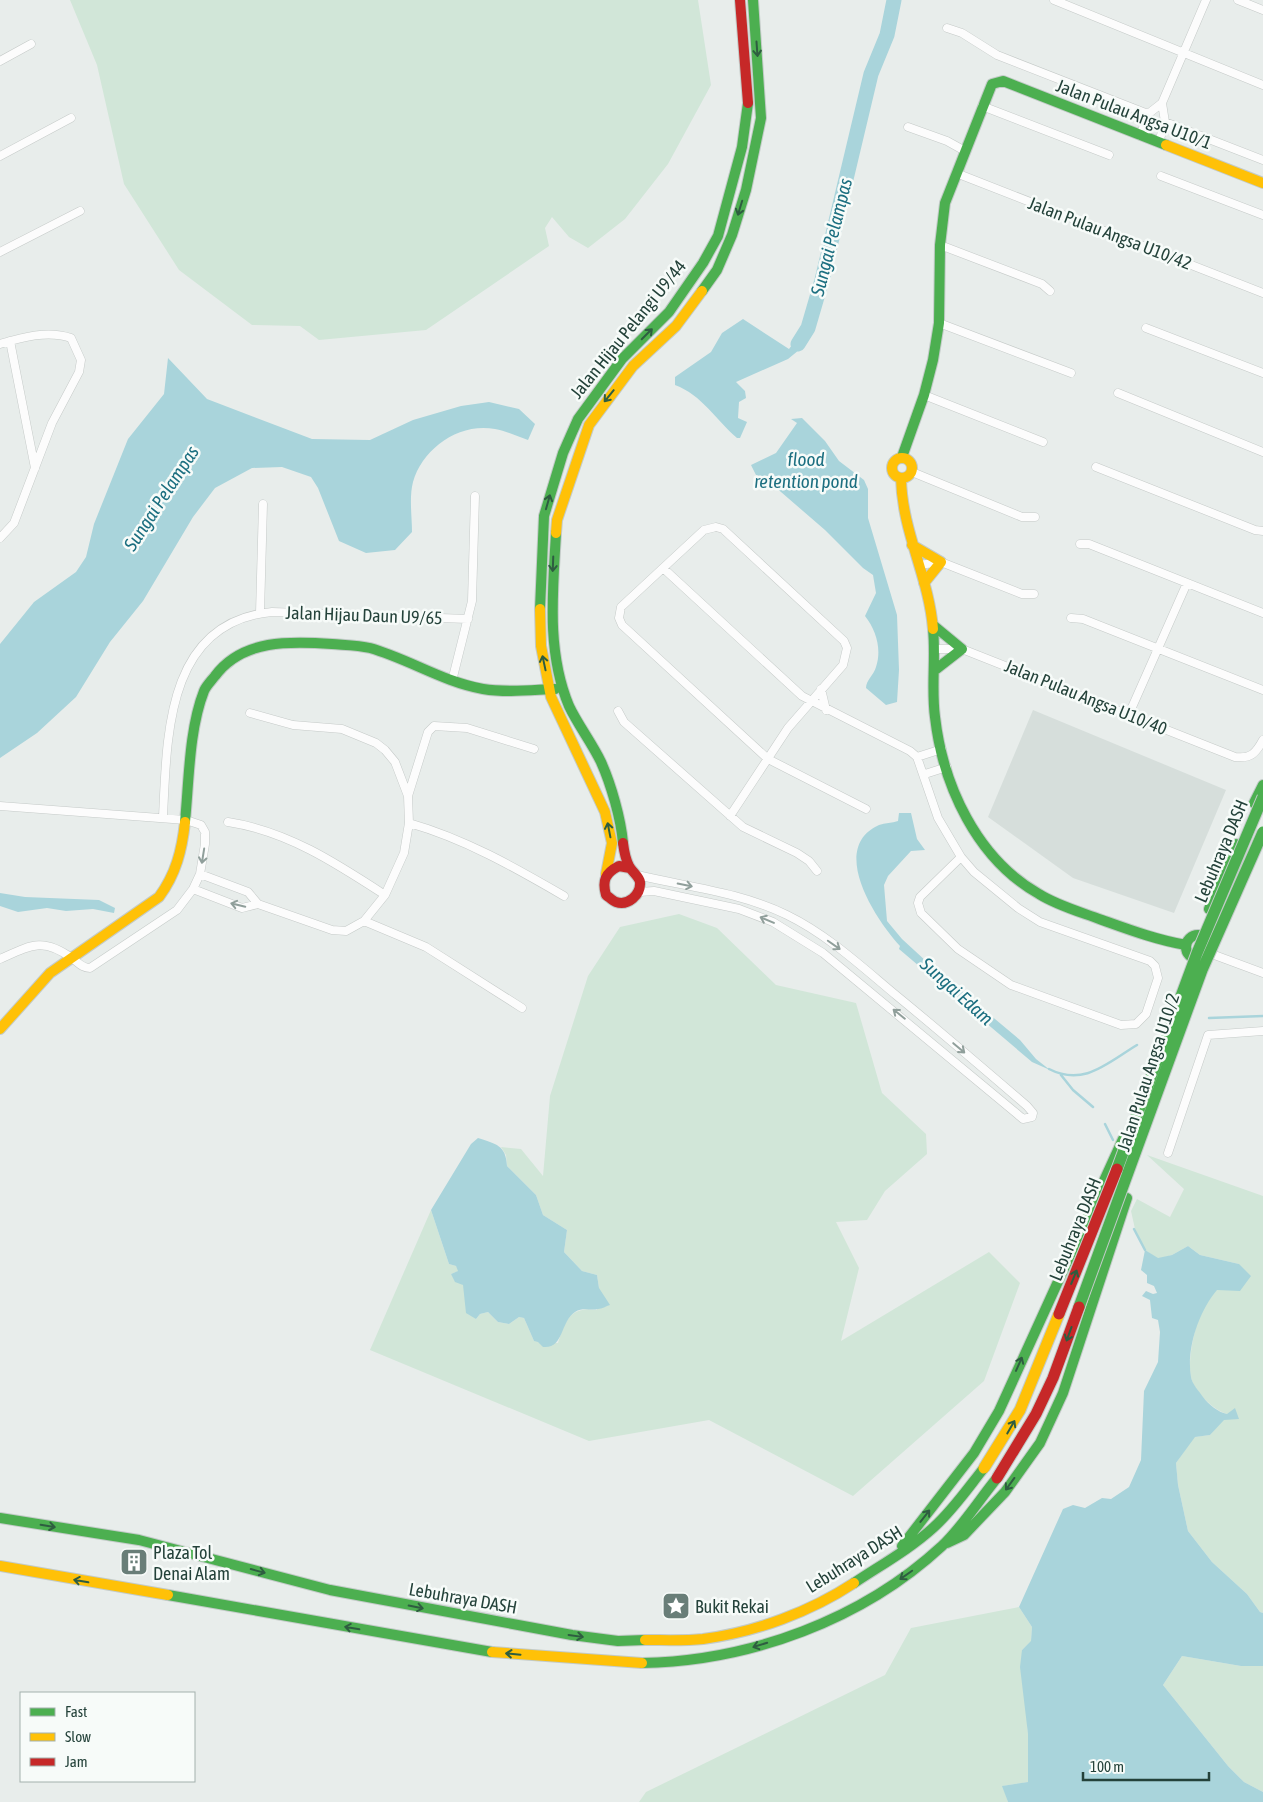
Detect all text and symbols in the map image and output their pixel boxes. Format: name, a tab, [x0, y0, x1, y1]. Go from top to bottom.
one-way arrow	[752, 40, 761, 56]
street label: Jalan Pulau Angsa U10/1	[1053, 75, 1215, 153]
water label: Sungai Pelampas	[806, 176, 856, 299]
street label: Jalan Pulau Angsa U10/42	[1025, 192, 1195, 274]
one-way arrow	[735, 200, 744, 216]
street label: Jalan Hijau Pelangi U9/44	[566, 256, 690, 402]
one-way arrow	[640, 328, 653, 340]
one-way arrow	[603, 389, 614, 402]
water label: Sungai Pelampas	[118, 441, 203, 555]
water label: flood retention pond	[754, 448, 858, 492]
one-way arrow	[544, 494, 554, 510]
one-way arrow	[549, 556, 558, 572]
street label: Jalan Hijau Daun U9/65	[285, 602, 443, 628]
one-way arrow	[539, 655, 549, 671]
street label: Jalan Pulau Angsa U10/40	[1002, 655, 1170, 739]
street label: Lebuhraya DASH	[1190, 797, 1252, 905]
one-way arrow	[604, 822, 613, 838]
one-way arrow	[198, 848, 208, 864]
one-way arrow	[677, 881, 693, 890]
one-way arrow	[230, 900, 246, 909]
one-way arrow	[760, 915, 775, 925]
one-way arrow	[827, 940, 841, 950]
water label: Sungai Edam	[915, 952, 998, 1030]
street label: Jalan Pulau Angsa U10/2	[1113, 990, 1183, 1154]
one-way arrow	[892, 1009, 905, 1020]
one-way arrow	[953, 1043, 966, 1054]
street label: Lebuhraya DASH	[1045, 1174, 1105, 1284]
one-way arrow	[1070, 1270, 1079, 1285]
one-way arrow	[1064, 1326, 1073, 1341]
one-way arrow	[1015, 1357, 1025, 1372]
one-way arrow	[1006, 1420, 1016, 1434]
one-way arrow	[1005, 1477, 1016, 1490]
one-way arrow	[920, 1509, 930, 1523]
one-way arrow	[40, 1521, 56, 1531]
street label: Lebuhraya DASH	[802, 1521, 906, 1597]
place label: Plaza Tol Denai Alam	[153, 1542, 230, 1584]
building icon: Plaza Tol Denai Alam	[119, 1547, 149, 1577]
one-way arrow	[250, 1567, 266, 1577]
one-way arrow	[899, 1570, 913, 1580]
one-way arrow	[73, 1575, 89, 1585]
street label: Lebuhraya DASH	[407, 1578, 519, 1618]
place icon: Bukit Rekai	[661, 1591, 691, 1621]
place label: Bukit Rekai	[695, 1596, 769, 1617]
one-way arrow	[408, 1603, 424, 1613]
one-way arrow	[345, 1622, 361, 1632]
one-way arrow	[568, 1631, 584, 1641]
one-way arrow	[753, 1640, 769, 1650]
one-way arrow	[505, 1650, 521, 1659]
legend	[20, 1692, 195, 1782]
text: Fast	[65, 1703, 87, 1720]
text: Slow	[65, 1728, 91, 1745]
scale bar	[1083, 1750, 1209, 1782]
text: Jam	[65, 1753, 88, 1770]
text: 100 m	[1090, 1758, 1124, 1775]

